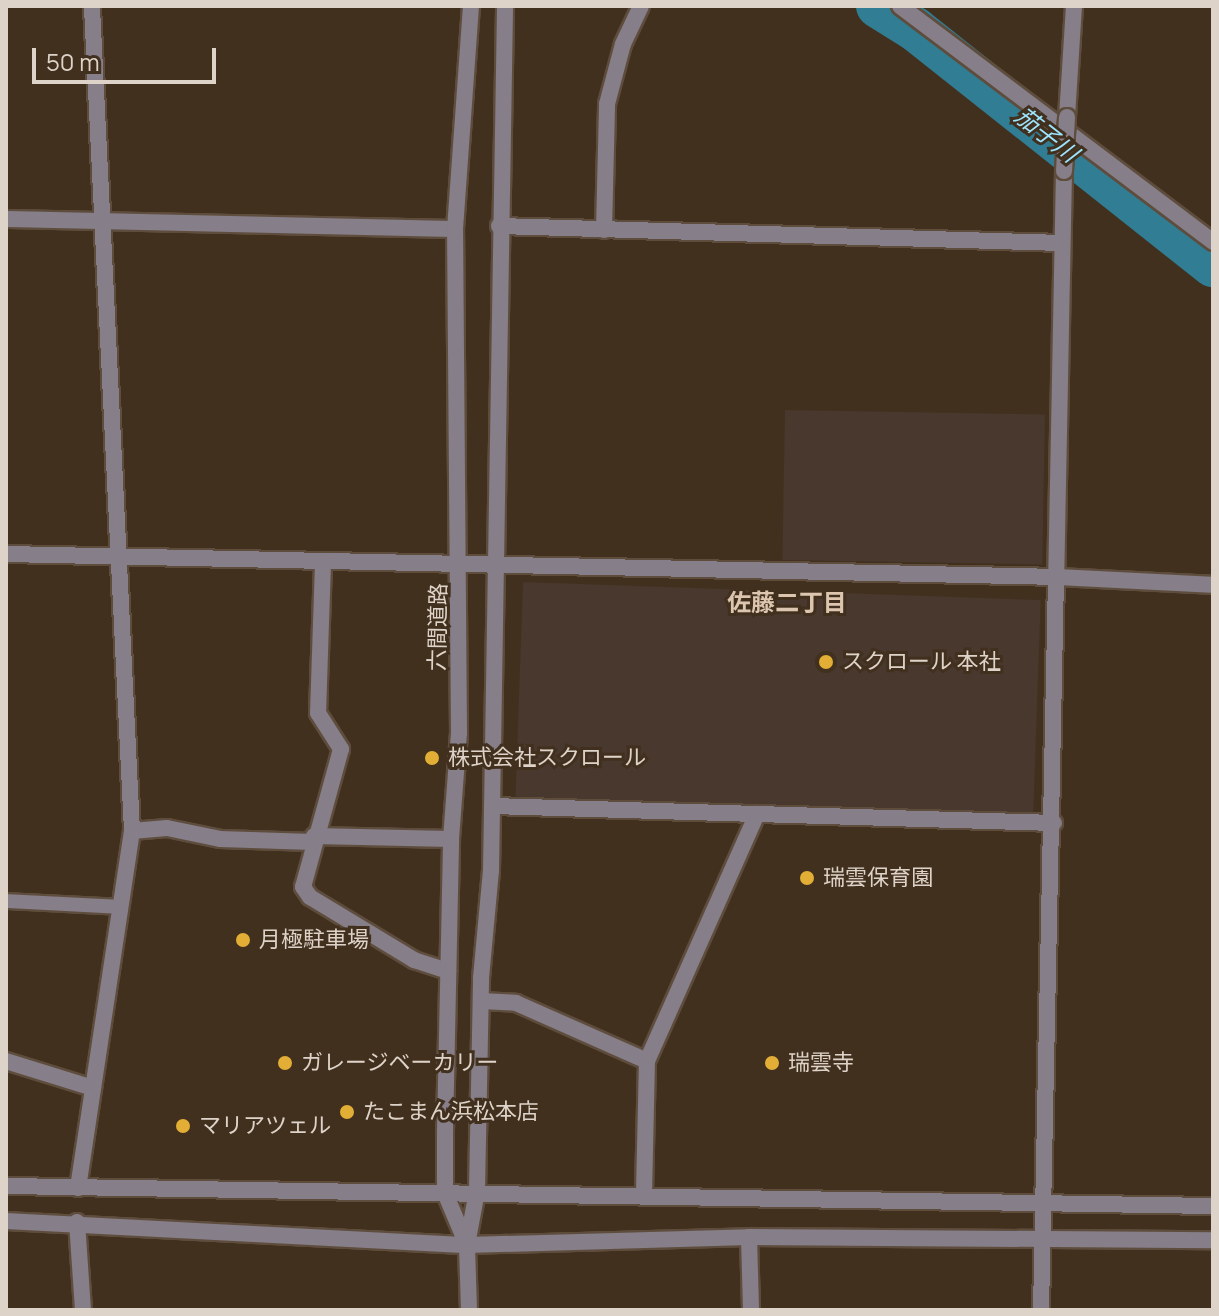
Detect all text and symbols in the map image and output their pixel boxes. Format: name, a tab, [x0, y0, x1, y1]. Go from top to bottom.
scale bar	[36, 32, 220, 82]
text: 50 m	[46, 45, 100, 78]
water label: 茄子川	[1010, 100, 1084, 168]
street label: 六間道路	[424, 583, 452, 671]
district label: 佐藤二丁目	[727, 588, 847, 616]
place label: スクロール 本社	[842, 649, 1000, 675]
marker: スクロール 本社	[817, 653, 835, 671]
place label: 株式会社スクロール	[448, 745, 646, 771]
marker: 株式会社スクロール	[423, 749, 441, 767]
place label: 瑞雲保育園	[823, 865, 933, 891]
marker: 瑞雲保育園	[798, 869, 816, 887]
place label: 月極駐車場	[259, 927, 369, 953]
marker: 月極駐車場	[234, 931, 252, 949]
place label: ガレージベーカリー	[301, 1050, 499, 1076]
place label: 瑞雲寺	[788, 1050, 854, 1076]
marker: ガレージベーカリー	[276, 1054, 294, 1072]
marker: 瑞雲寺	[763, 1054, 781, 1072]
place label: たこまん浜松本店	[363, 1099, 539, 1125]
marker: たこまん浜松本店	[338, 1103, 356, 1121]
place label: マリアツェル	[199, 1113, 331, 1139]
marker: マリアツェル	[174, 1117, 192, 1135]

